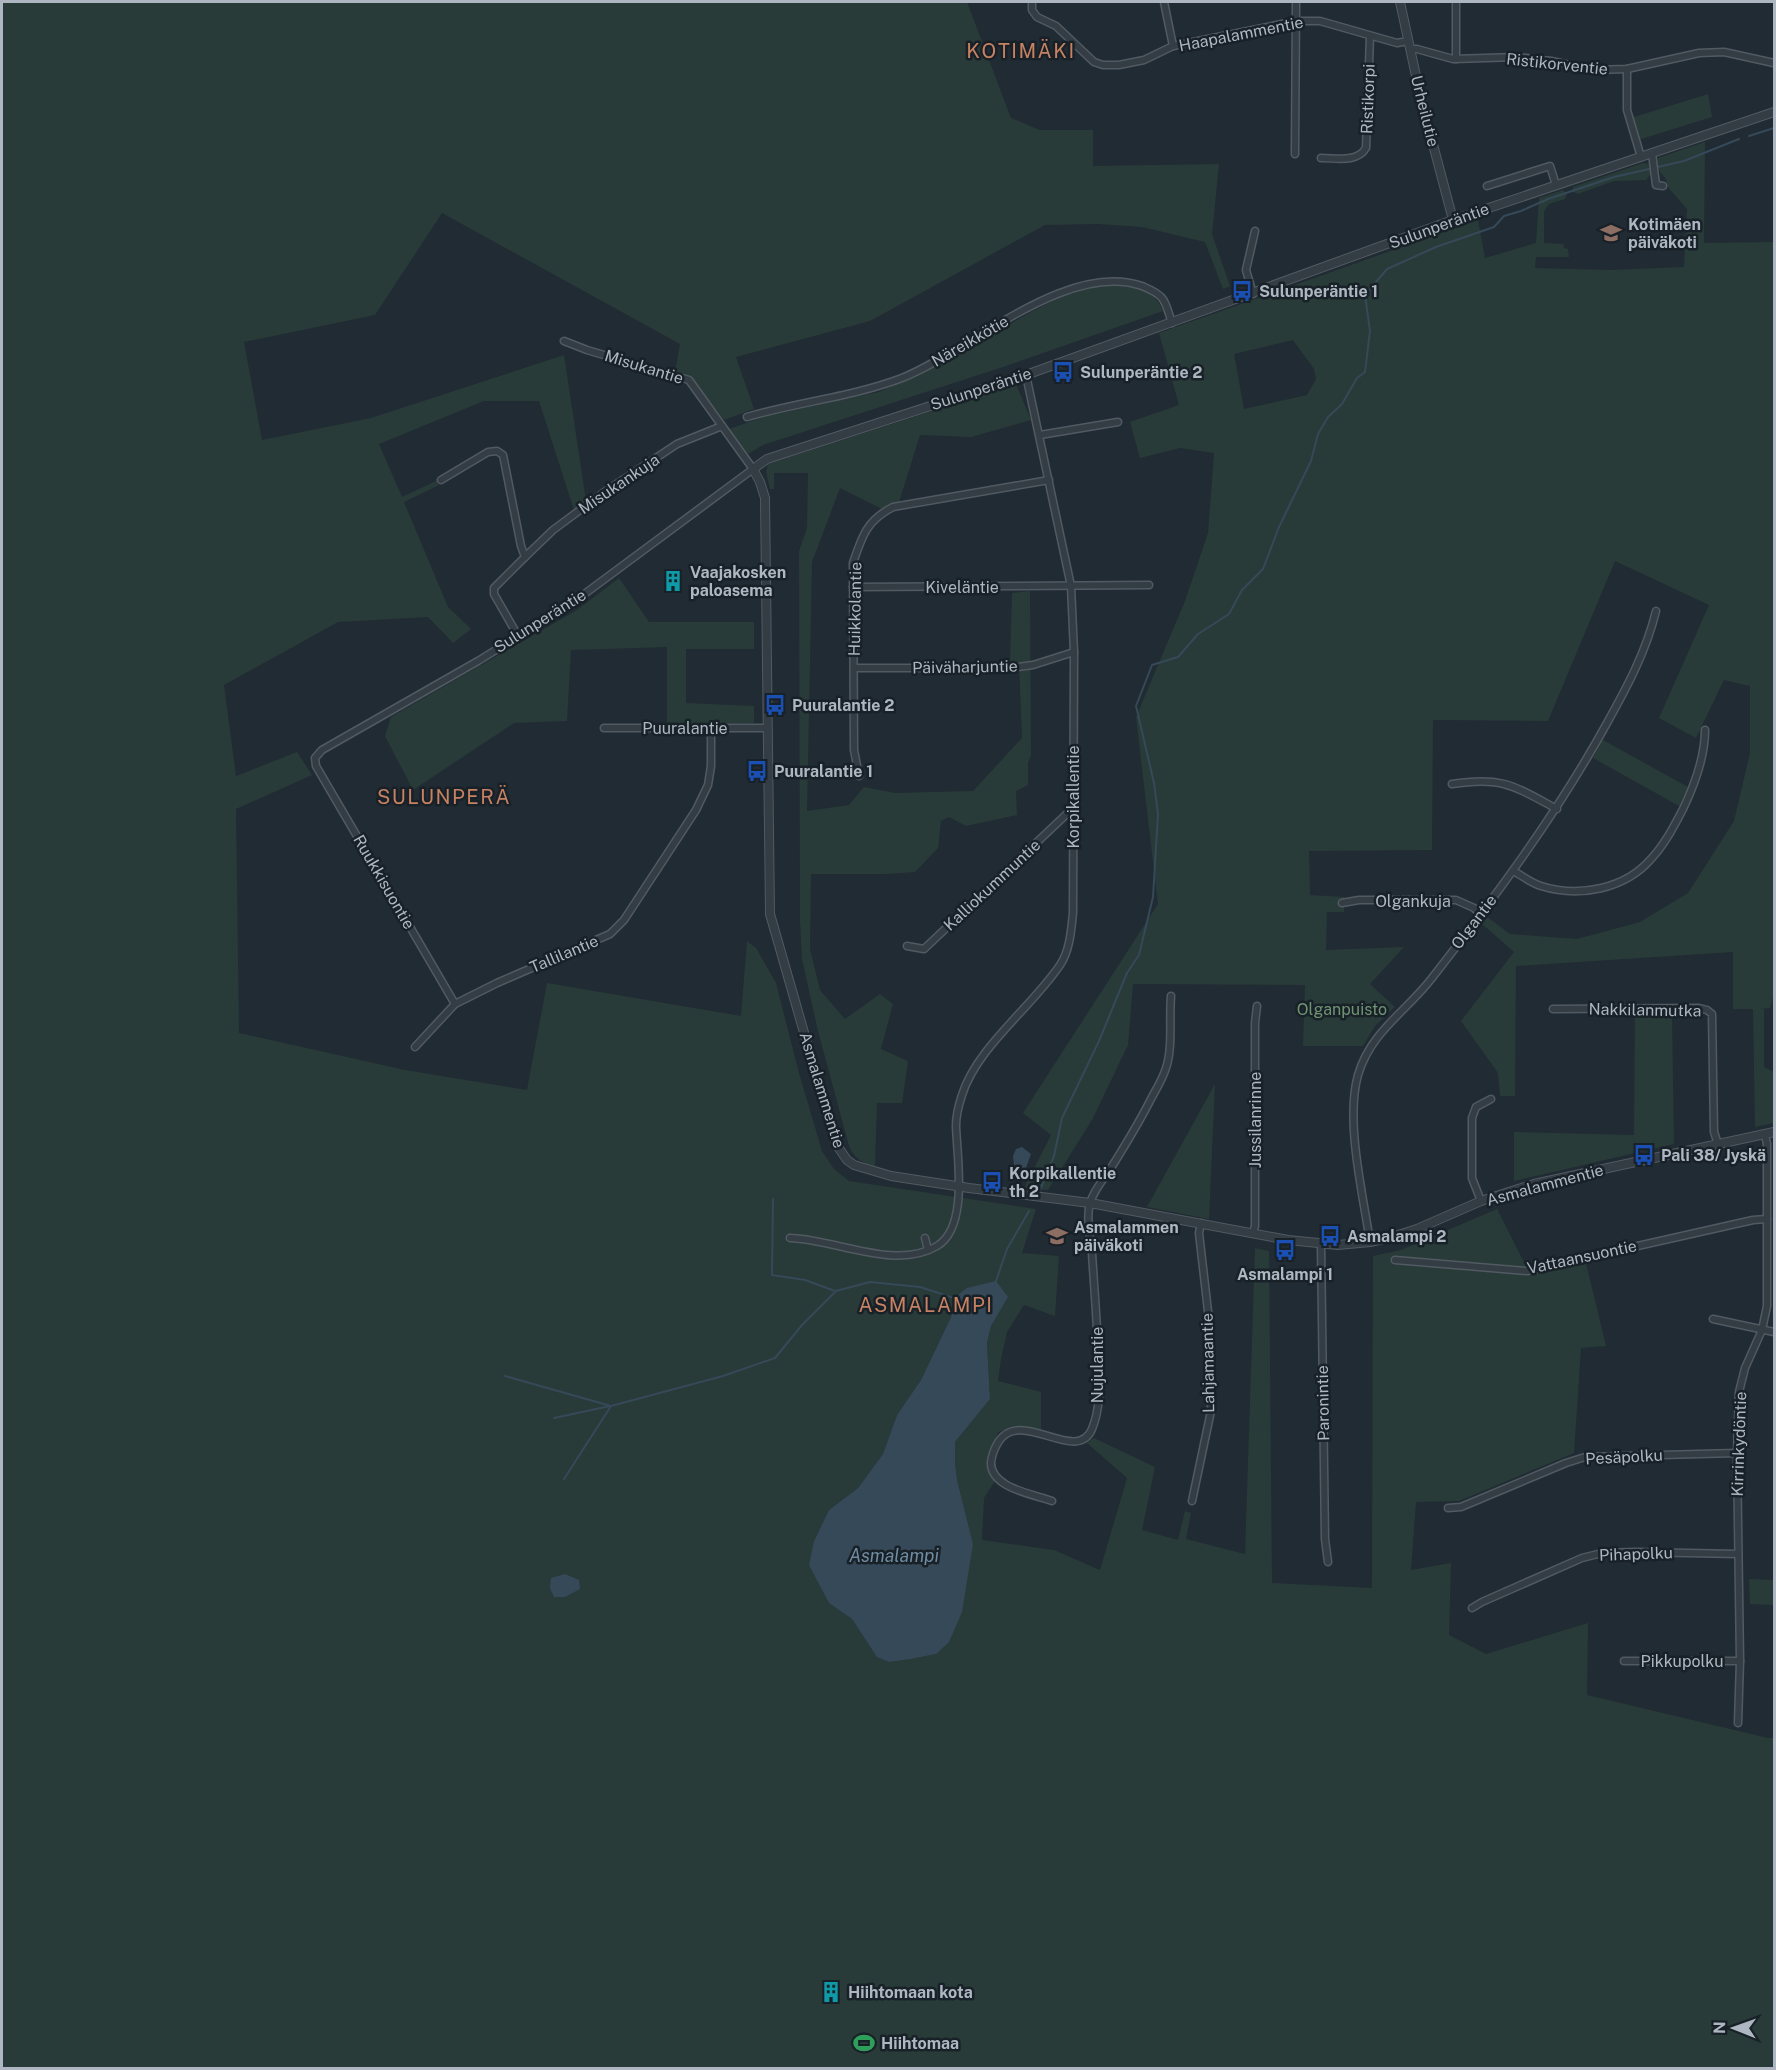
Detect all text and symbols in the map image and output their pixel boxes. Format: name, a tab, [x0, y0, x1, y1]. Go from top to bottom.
street label: Haapalammentie	[1177, 13, 1305, 55]
district label: KOTIMÄKI	[966, 39, 1076, 63]
street label: Ristikorventie	[1505, 49, 1609, 79]
street label: Ristikorpi	[1357, 64, 1379, 134]
street label: Urheilutie	[1407, 73, 1443, 149]
street label: Sulunperäntie	[1386, 199, 1492, 253]
place label: Kotimäen päiväkoti	[1628, 215, 1701, 252]
school or university icon: Kotimäen päiväkoti	[1599, 221, 1623, 245]
bus stop icon: Sulunperäntie 1	[1230, 279, 1254, 303]
place label: Sulunperäntie 1	[1259, 282, 1378, 301]
street label: Näreikkötie	[928, 311, 1012, 371]
street label: Misukantie	[602, 346, 686, 388]
bus stop icon: Sulunperäntie 2	[1051, 360, 1075, 384]
place label: Sulunperäntie 2	[1080, 363, 1202, 382]
street label: Sulunperäntie	[928, 364, 1034, 414]
street label: Misukankuja	[575, 450, 663, 518]
street label: Huikkolantie	[845, 562, 865, 656]
place label: Vaajakosken paloasema	[690, 563, 786, 600]
building icon: Vaajakosken paloasema	[661, 569, 685, 593]
street label: Kiveläntie	[925, 578, 999, 597]
street label: Sulunperäntie	[490, 585, 590, 657]
street label: Päiväharjuntie	[912, 657, 1018, 677]
bus stop icon: Puuralantie 2	[763, 693, 787, 717]
place label: Puuralantie 2	[792, 696, 894, 715]
street label: Puuralantie	[642, 719, 728, 738]
street label: Korpikallentie	[1064, 745, 1083, 849]
bus stop icon: Puuralantie 1	[745, 759, 769, 783]
place label: Puuralantie 1	[774, 762, 873, 781]
district label: SULUNPERÄ	[377, 785, 511, 809]
street label: Ruukkisuontie	[349, 831, 419, 933]
street label: Kalliokummuntie	[940, 835, 1044, 935]
street label: Olgantie	[1447, 891, 1501, 953]
street label: Olgankuja	[1375, 892, 1451, 911]
street label: Tallilantie	[527, 931, 601, 977]
park label: Olganpuisto	[1297, 1000, 1387, 1019]
street label: Nakkilanmutka	[1588, 1000, 1702, 1020]
street label: Asmalammentie	[795, 1030, 849, 1150]
street label: Jussilanrinne	[1246, 1072, 1265, 1168]
bus stop icon: Pali 38/ Jyskä	[1632, 1143, 1656, 1167]
place label: Pali 38/ Jyskä	[1661, 1146, 1766, 1165]
street label: Asmalammentie	[1484, 1160, 1606, 1210]
place label: Korpikallentie th 2	[1009, 1164, 1116, 1201]
bus stop icon: Korpikallentie th 2	[980, 1170, 1004, 1194]
place label: Asmalammen päiväkoti	[1074, 1218, 1179, 1255]
school or university icon: Asmalammen päiväkoti	[1045, 1224, 1069, 1248]
bus stop icon: Asmalampi 2	[1318, 1224, 1342, 1248]
place label: Asmalampi 2	[1347, 1227, 1446, 1246]
street label: Vattaansuontie	[1525, 1236, 1639, 1278]
bus stop icon: Asmalampi 1	[1273, 1238, 1297, 1262]
place label: Asmalampi 1	[1237, 1265, 1333, 1284]
district label: ASMALAMPI	[859, 1293, 993, 1317]
street label: Lahjamaantie	[1198, 1313, 1218, 1413]
street label: Nujulantie	[1088, 1327, 1107, 1403]
street label: Paronintie	[1313, 1365, 1333, 1441]
street label: Kirrinkydöntie	[1728, 1391, 1750, 1497]
street label: Pesäpolku	[1585, 1445, 1663, 1469]
street label: Pihapolku	[1599, 1543, 1673, 1565]
water label: Asmalampi	[849, 1545, 939, 1566]
street label: Pikkupolku	[1641, 1652, 1723, 1671]
building icon: Hiihtomaan kota	[819, 1980, 843, 2004]
place label: Hiihtomaan kota	[848, 1983, 973, 2002]
north arrow	[1704, 1998, 1764, 2058]
text: N	[1710, 2021, 1729, 2034]
sports icon: Hiihtomaa	[852, 2031, 876, 2055]
place label: Hiihtomaa	[881, 2034, 959, 2053]

